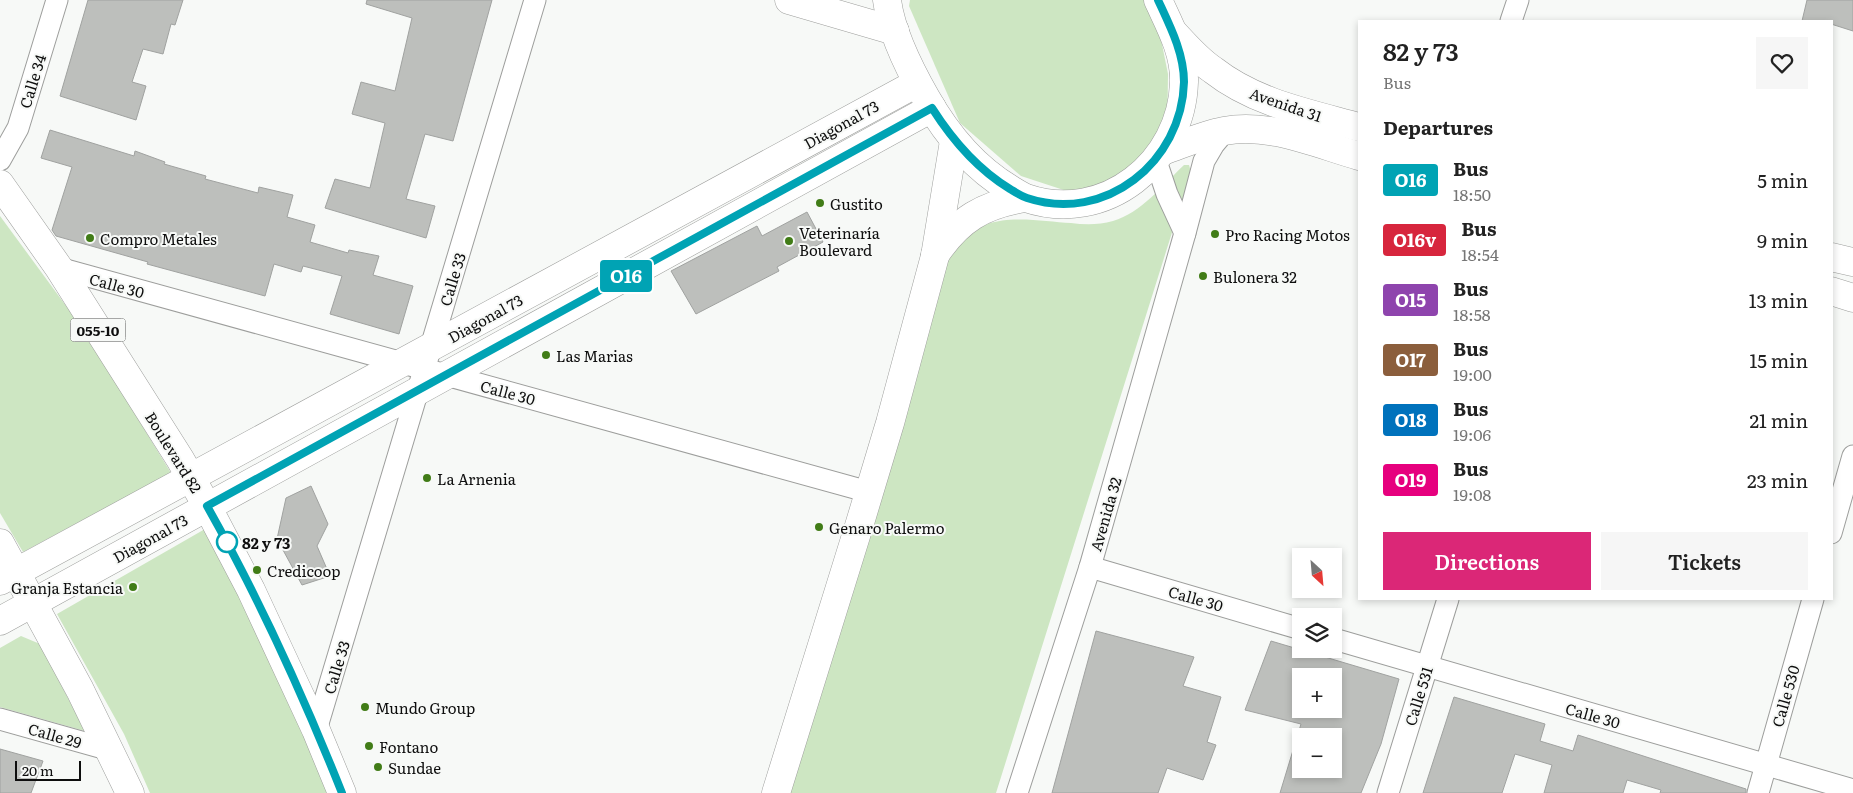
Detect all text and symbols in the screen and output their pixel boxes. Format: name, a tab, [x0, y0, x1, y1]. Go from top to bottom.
text: 82 y 73	[1383, 33, 1459, 68]
button: heart	[1756, 37, 1808, 89]
street label: Calle 34	[13, 51, 51, 111]
text: Bus	[1383, 70, 1411, 94]
street label: Avenida 31	[1247, 81, 1325, 127]
street label: Diagonal 73	[799, 94, 883, 154]
text: Departures	[1383, 113, 1493, 141]
text: Bus	[1453, 154, 1488, 182]
text: O16	[1395, 166, 1426, 193]
text: 5 min	[1757, 166, 1808, 194]
text: 18:50	[1453, 182, 1491, 206]
place label: Gustito	[830, 192, 883, 215]
marker: Gustito	[814, 197, 826, 209]
text: Bus	[1461, 214, 1496, 242]
place label: Veterinaría Boulevard	[799, 221, 881, 261]
place label: Pro Racing Motos	[1225, 223, 1350, 246]
text: O16v	[1393, 226, 1436, 253]
text: 9 min	[1757, 226, 1808, 254]
place label: Compro Metales	[100, 227, 217, 250]
marker: Pro Racing Motos	[1209, 228, 1221, 240]
marker: Compro Metales	[84, 232, 96, 244]
marker: Veterinaría Boulevard	[783, 235, 795, 247]
text: 18:54	[1461, 242, 1499, 266]
street label: Calle 33	[433, 249, 471, 309]
line badge: O16	[597, 260, 655, 292]
text: O16	[610, 262, 642, 289]
place label: Bulonera 32	[1213, 265, 1297, 288]
street label: Calle 30	[87, 267, 147, 303]
marker: Bulonera 32	[1197, 270, 1209, 282]
text: Bus	[1453, 274, 1488, 302]
text: O15	[1395, 286, 1426, 313]
text: 13 min	[1749, 286, 1808, 314]
street label: Diagonal 73	[443, 288, 527, 348]
text: 18:58	[1453, 302, 1491, 326]
road number: 055-10	[70, 318, 126, 342]
text: Bus	[1453, 334, 1488, 362]
place label: Las Marias	[556, 344, 633, 367]
text: O17	[1395, 346, 1426, 373]
text: 15 min	[1749, 346, 1808, 374]
marker: Las Marias	[540, 349, 552, 361]
text: 19:00	[1453, 362, 1492, 386]
street label: Calle 30	[478, 374, 538, 410]
text: Bus	[1453, 394, 1488, 422]
text: O18	[1394, 406, 1427, 433]
text: 21 min	[1749, 406, 1808, 434]
street label: Boulevard 82	[140, 407, 208, 497]
text: 19:06	[1453, 422, 1491, 446]
text: Bus	[1453, 454, 1488, 482]
text: O19	[1395, 466, 1426, 493]
text: 23 min	[1747, 466, 1808, 494]
place label: La Arnenia	[437, 467, 517, 490]
marker: La Arnenia	[421, 472, 433, 484]
street label: Avenida 32	[1083, 474, 1127, 554]
text: 19:08	[1453, 482, 1491, 506]
street label: Diagonal 73	[108, 508, 192, 568]
place label: Genaro Palermo	[829, 516, 945, 539]
marker: Genaro Palermo	[813, 521, 825, 533]
marker: 82 y 73	[216, 531, 238, 553]
place label: 82 y 73	[242, 531, 290, 554]
button: Directions	[1383, 532, 1591, 590]
button: Tickets	[1601, 532, 1808, 590]
north arrow	[1292, 548, 1342, 598]
map controls	[1292, 548, 1342, 778]
place label: Credicoop	[267, 559, 341, 582]
marker: Credicoop	[251, 564, 263, 576]
place label: Granja Estancia	[11, 576, 124, 599]
street label: Calle 30	[1166, 579, 1226, 617]
marker: Granja Estancia	[127, 581, 139, 593]
button: layers	[1292, 608, 1342, 658]
street label: Calle 33	[317, 637, 355, 697]
street label: Calle 530	[1765, 662, 1805, 730]
street label: Calle 531	[1398, 663, 1438, 729]
button: +	[1292, 668, 1342, 718]
place label: Mundo Group	[375, 696, 475, 719]
street label: Calle 30	[1563, 696, 1623, 734]
marker: Mundo Group	[359, 701, 371, 713]
street label: Calle 29	[26, 716, 85, 754]
button: −	[1292, 728, 1342, 778]
place label: Fontano	[379, 735, 438, 758]
marker: Fontano	[363, 740, 375, 752]
place label: Sundae	[388, 756, 441, 779]
scale bar	[15, 758, 81, 781]
text: 20 m	[22, 760, 54, 780]
marker: Sundae	[372, 761, 384, 773]

